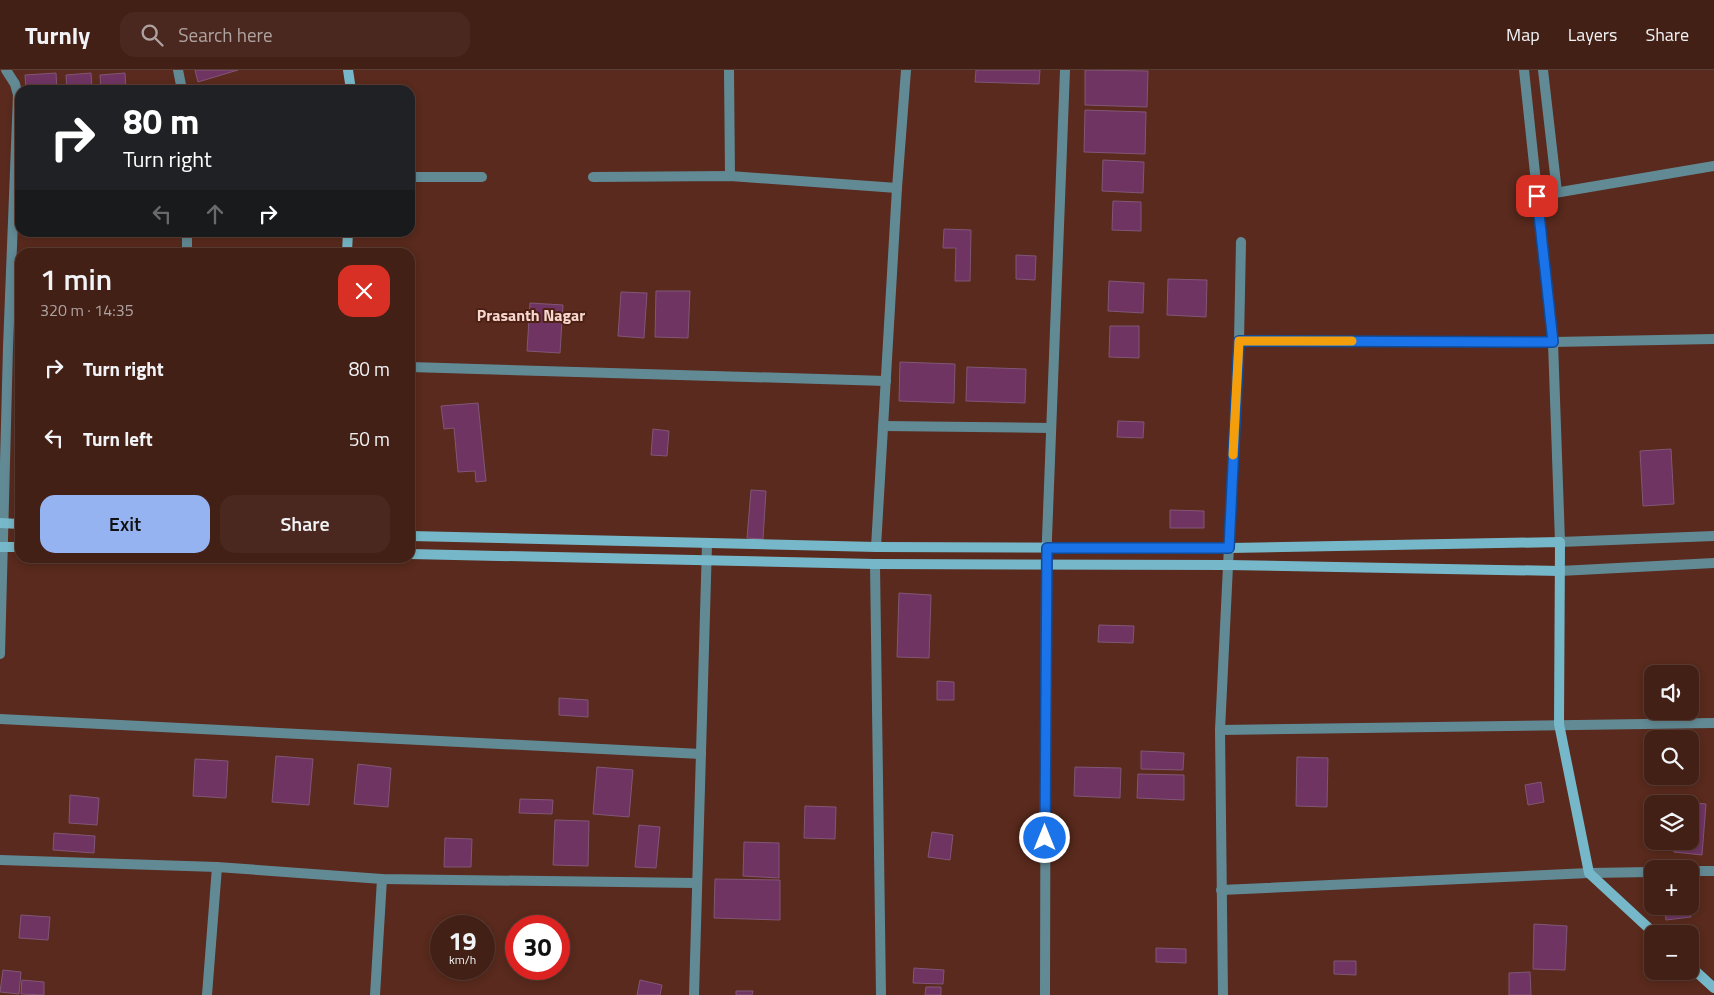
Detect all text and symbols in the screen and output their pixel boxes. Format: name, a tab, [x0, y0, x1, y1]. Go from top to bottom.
search box	[120, 12, 470, 57]
text: Turnly	[25, 17, 90, 53]
text: Search here	[178, 20, 273, 49]
icon: search	[138, 21, 166, 49]
text: Map	[1506, 21, 1540, 48]
text: Layers	[1568, 21, 1617, 48]
text: Share	[1645, 21, 1689, 48]
text: 80 m	[123, 94, 199, 148]
icon: right	[40, 105, 105, 170]
text: Turn right	[123, 142, 212, 176]
pin	[1516, 175, 1558, 217]
icon: arrive	[1523, 182, 1551, 210]
icon: left	[148, 200, 176, 228]
icon: ahead	[201, 200, 229, 228]
icon: right	[254, 200, 282, 228]
text: 1 min	[40, 256, 112, 302]
button: close	[338, 265, 390, 317]
text: 320 m · 14:35	[40, 298, 134, 322]
district label: Prasanth Nagar	[477, 303, 585, 327]
icon: right	[40, 354, 68, 382]
text: Turn right	[83, 354, 164, 383]
text: 80 m	[349, 354, 390, 383]
icon: left	[40, 424, 68, 452]
text: Turn left	[83, 424, 153, 453]
text: 50 m	[349, 424, 390, 453]
button: Exit	[40, 495, 210, 553]
button: Share	[220, 495, 390, 553]
map controls	[1644, 665, 1699, 980]
button: sound	[1644, 665, 1699, 720]
button: search	[1644, 730, 1699, 785]
button: layers	[1644, 795, 1699, 850]
position arrow	[1018, 811, 1070, 863]
button: +	[1644, 860, 1699, 915]
speed limit sign: 30	[505, 915, 570, 980]
text: 19	[448, 922, 477, 960]
button: −	[1644, 925, 1699, 980]
text: km/h	[449, 950, 476, 969]

